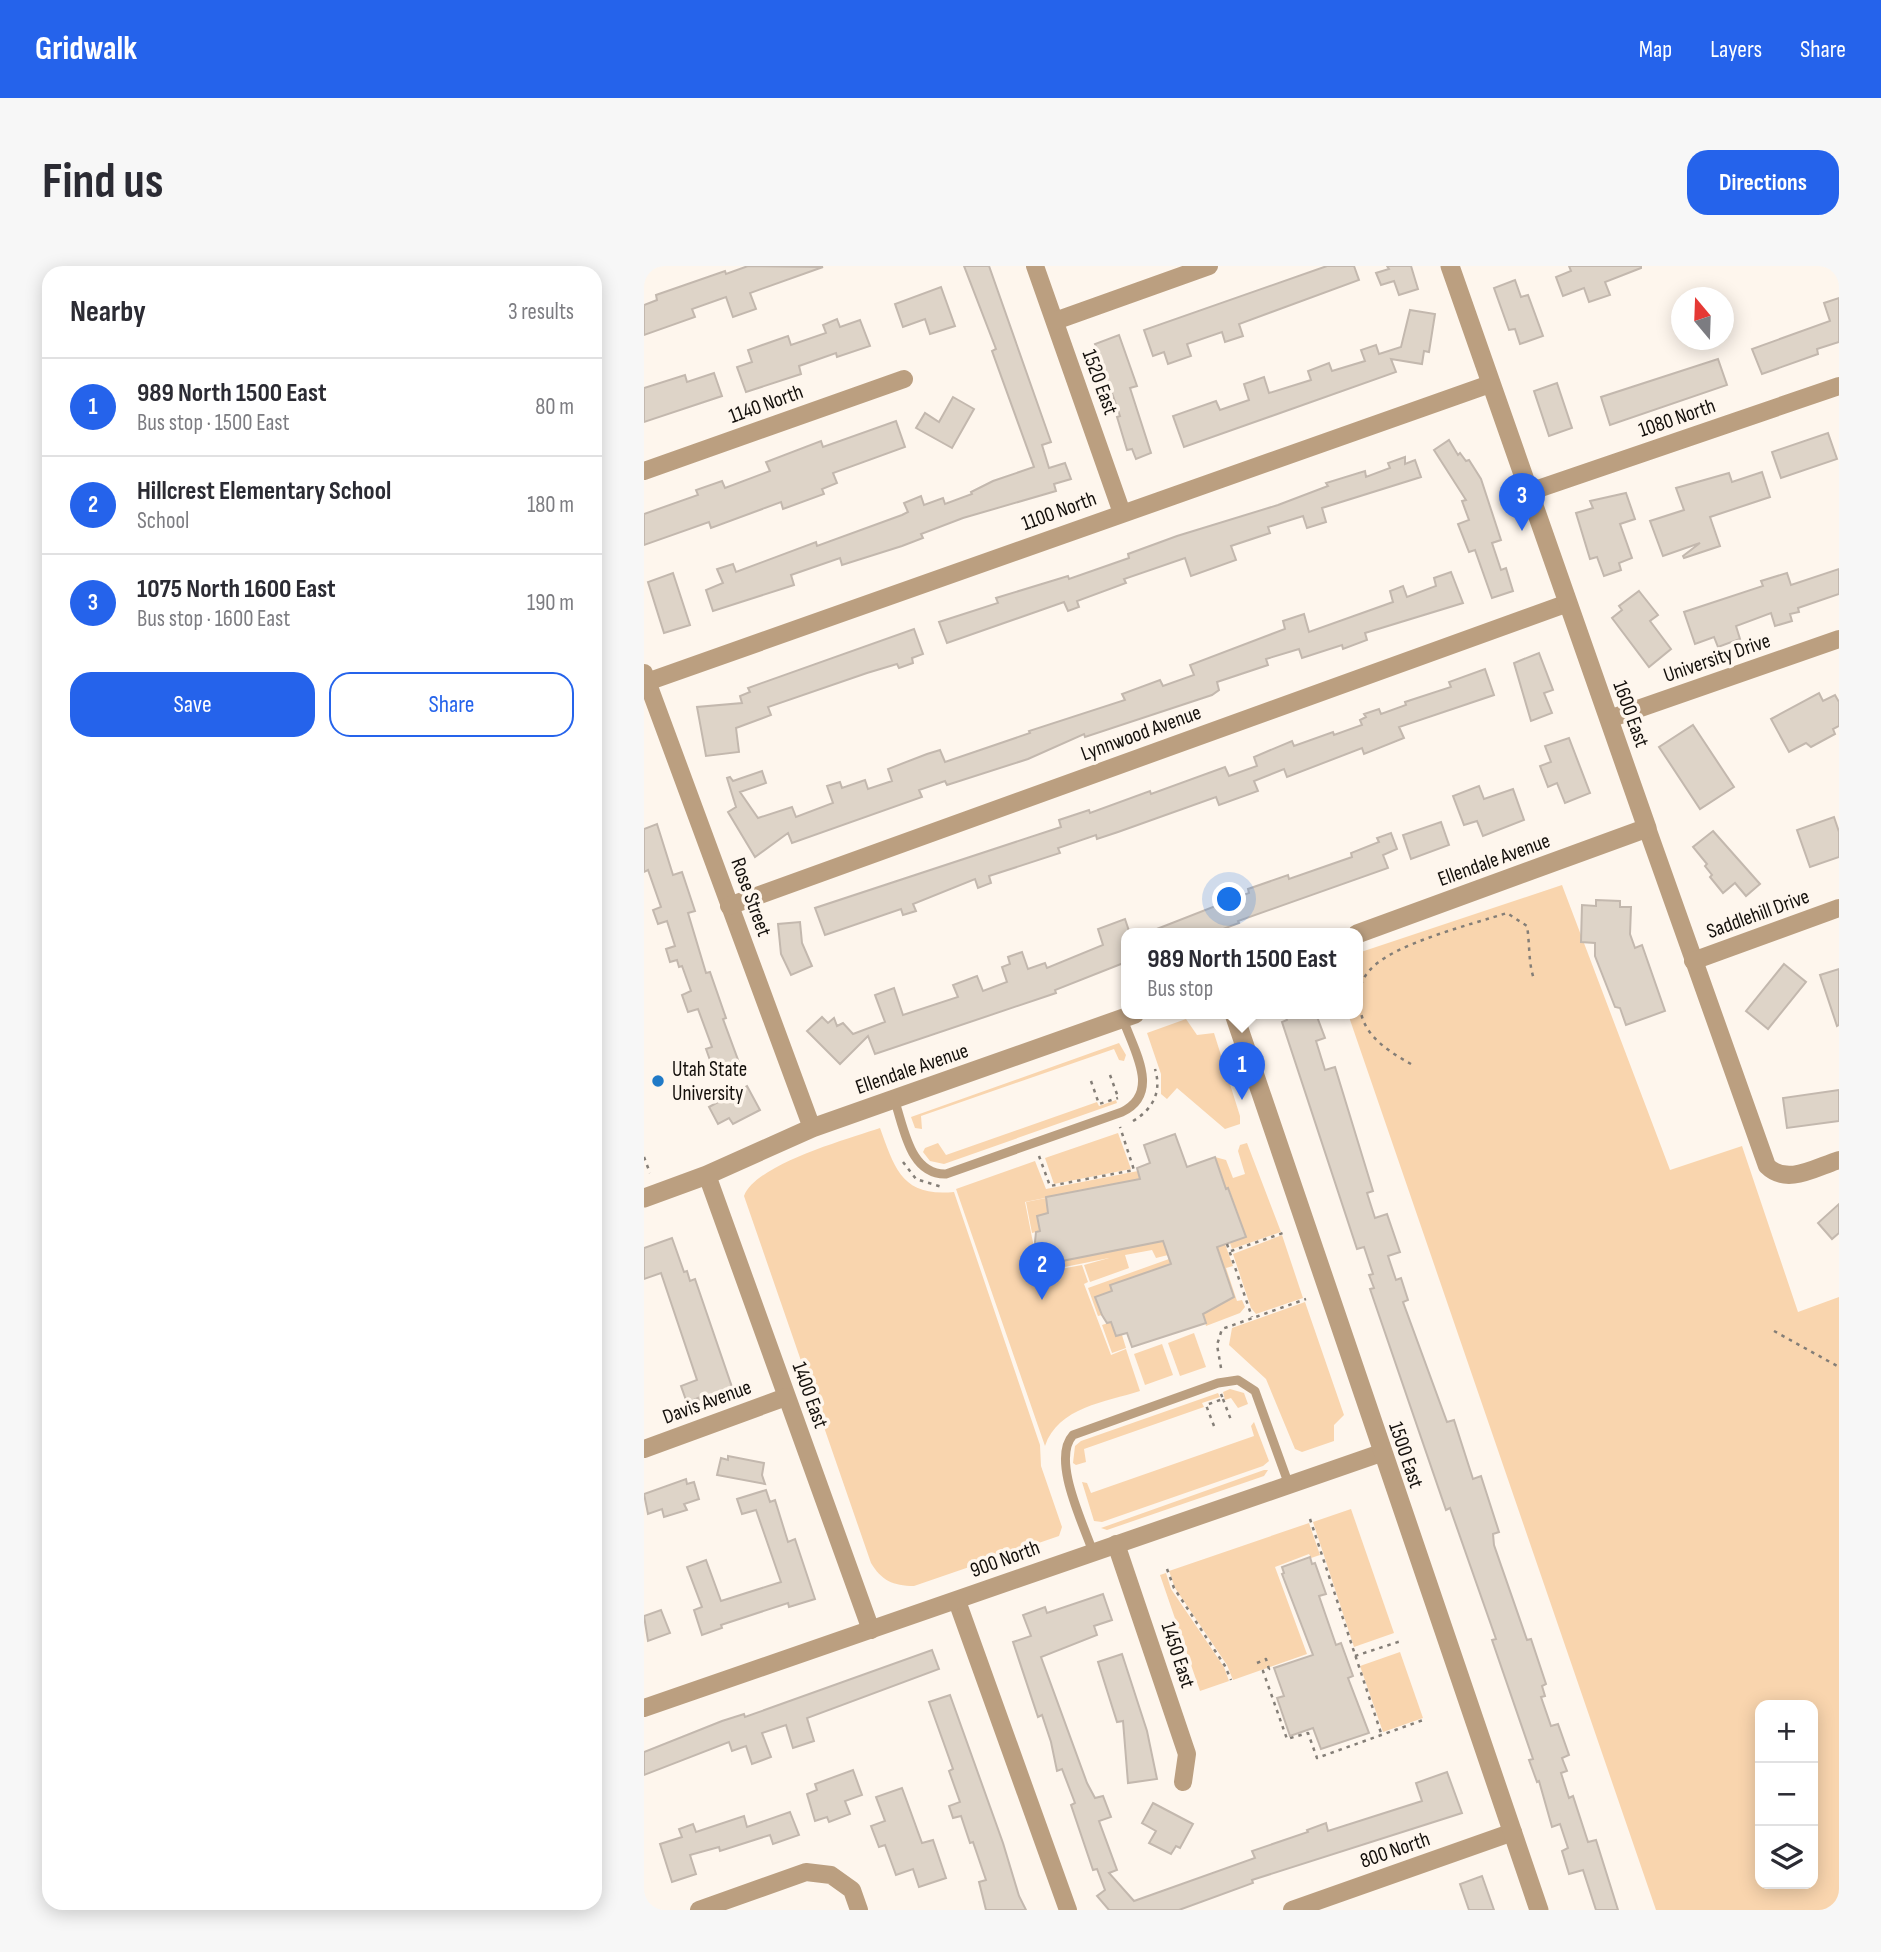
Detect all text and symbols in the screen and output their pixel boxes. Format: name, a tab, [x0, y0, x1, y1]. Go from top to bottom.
text: Gridwalk	[35, 29, 137, 69]
text: Map	[1639, 35, 1672, 64]
text: Layers	[1710, 35, 1762, 64]
text: Share	[1800, 35, 1846, 64]
button: Directions	[1687, 150, 1839, 215]
text: Find us	[42, 153, 164, 212]
north arrow	[1671, 287, 1734, 350]
text: Nearby	[70, 294, 146, 330]
text: 3 results	[508, 298, 574, 326]
street label: 1520 East	[1077, 346, 1123, 418]
text: 989 North 1500 East	[137, 378, 327, 409]
street label: 1140 North	[725, 379, 807, 429]
text: 1	[88, 393, 98, 421]
text: 80 m	[535, 393, 574, 421]
street label: 1080 North	[1635, 393, 1719, 443]
text: Bus stop · 1500 East	[137, 409, 290, 437]
pin: 3	[1499, 473, 1545, 531]
text: Hillcrest Elementary School	[137, 476, 391, 507]
street label: 1100 North	[1018, 486, 1100, 536]
text: 2	[88, 491, 98, 519]
text: 180 m	[527, 491, 574, 519]
text: School	[137, 507, 189, 535]
text: 1075 North 1600 East	[137, 574, 336, 605]
text: 3	[88, 589, 98, 617]
text: 190 m	[527, 589, 574, 617]
text: Bus stop · 1600 East	[137, 605, 290, 633]
street label: University Drive	[1660, 628, 1774, 688]
button: Save	[70, 672, 315, 737]
button: Share	[329, 672, 574, 737]
street label: 1600 East	[1607, 677, 1655, 751]
street label: Lynnwood Avenue	[1078, 700, 1204, 766]
street label: Ellendale Avenue	[1434, 828, 1554, 892]
street label: Rose Street	[725, 854, 777, 940]
your location	[1212, 882, 1246, 916]
street label: Saddlehill Drive	[1703, 884, 1813, 944]
popup	[1121, 928, 1363, 1019]
text: 989 North 1500 East	[1147, 944, 1337, 975]
text: Bus stop	[1147, 975, 1213, 1003]
street label: Ellendale Avenue	[852, 1038, 972, 1100]
pin: 1	[1219, 1042, 1265, 1100]
place label: Utah State University	[672, 1057, 747, 1106]
marker: Utah State University	[650, 1073, 666, 1089]
pin: 2	[1019, 1242, 1065, 1300]
street label: 1400 East	[787, 1359, 833, 1431]
street label: Davis Avenue	[659, 1374, 755, 1430]
street label: 1500 East	[1383, 1419, 1429, 1491]
street label: 900 North	[967, 1535, 1043, 1583]
street label: 1450 East	[1156, 1619, 1200, 1691]
map controls	[1755, 1700, 1818, 1889]
button: +	[1755, 1700, 1818, 1763]
button: −	[1755, 1763, 1818, 1826]
street label: 800 North	[1357, 1826, 1433, 1874]
button: layers	[1755, 1826, 1818, 1889]

